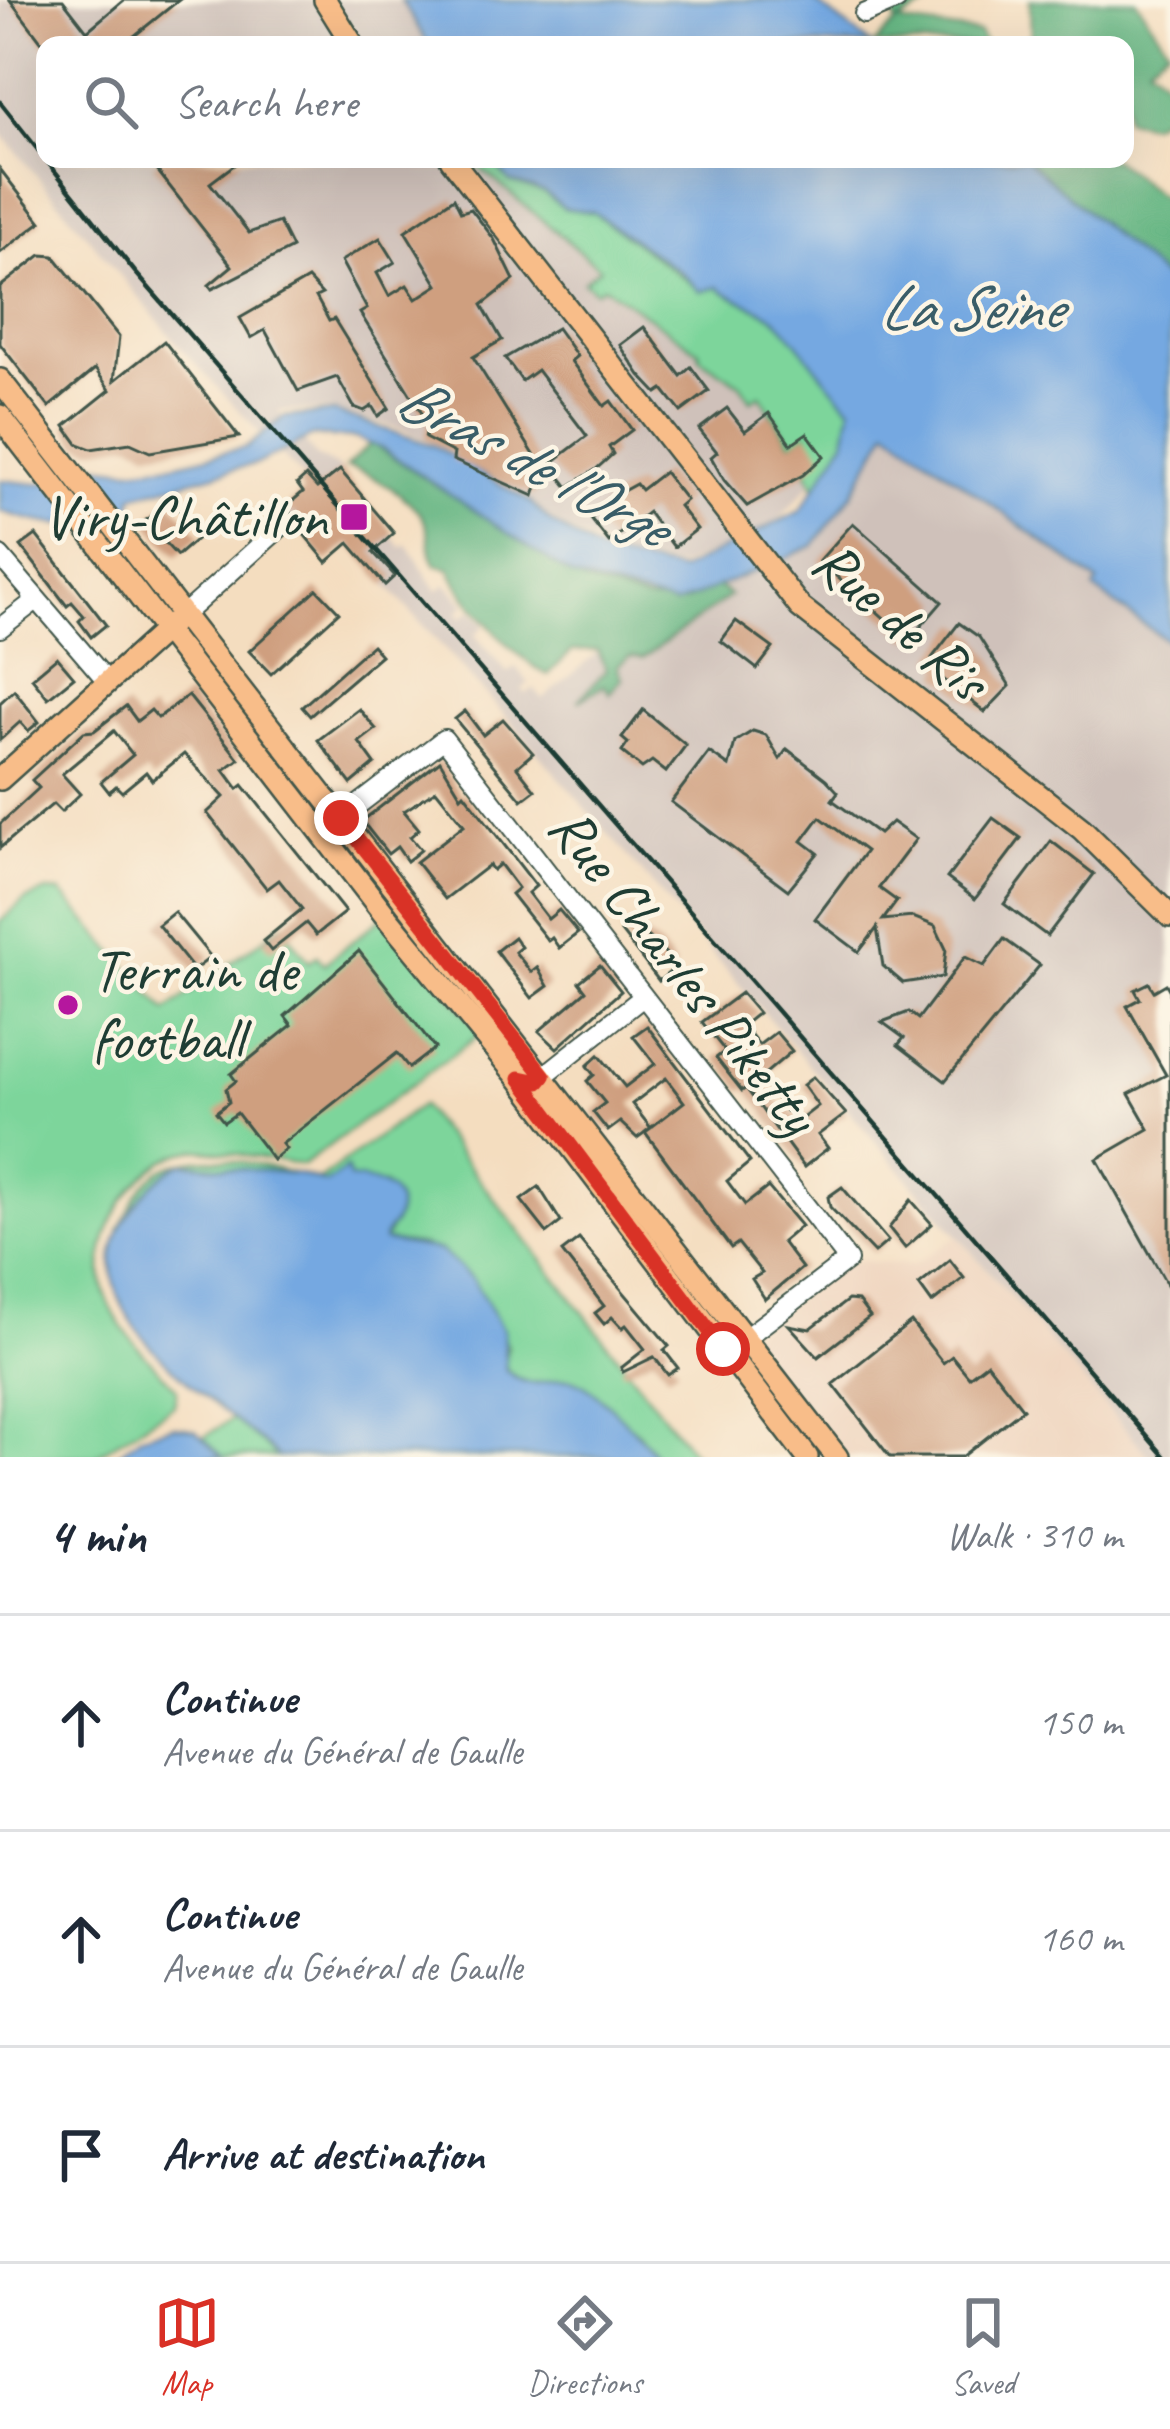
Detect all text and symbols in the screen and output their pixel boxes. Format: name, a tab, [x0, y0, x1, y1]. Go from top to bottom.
search box	[36, 36, 1134, 168]
icon: search	[78, 69, 144, 135]
text: Search here	[174, 74, 357, 131]
water label: La Seine	[879, 268, 1070, 347]
water label: Bras de l'Orge	[384, 357, 690, 570]
place label: Viry-Châtillon	[43, 479, 329, 555]
marker: Viry-Châtillon	[338, 501, 370, 533]
street label: Rue de Ris	[798, 523, 1008, 720]
route end	[314, 791, 368, 845]
street label: Rue Charles Piketty	[533, 791, 838, 1152]
place label: Terrain de football	[92, 932, 301, 1077]
marker: Terrain de football	[55, 992, 81, 1018]
route start	[696, 1322, 750, 1376]
text: 4 min	[48, 1503, 146, 1567]
text: Walk · 310 m	[946, 1511, 1122, 1560]
text: Continue	[162, 1670, 296, 1727]
icon: ahead	[48, 1690, 114, 1756]
text: 150 m	[1038, 1698, 1122, 1747]
text: Avenue du Général de Gaulle	[162, 1727, 522, 1776]
text: Continue	[162, 1886, 296, 1943]
icon: ahead	[48, 1906, 114, 1972]
text: 160 m	[1038, 1914, 1122, 1963]
text: Avenue du Général de Gaulle	[162, 1943, 522, 1992]
icon: arrive	[48, 2122, 114, 2188]
text: Arrive at destination	[162, 2126, 484, 2183]
tab: Map	[154, 2290, 220, 2404]
tab: Directions	[528, 2290, 642, 2404]
tab: Saved	[950, 2290, 1016, 2404]

